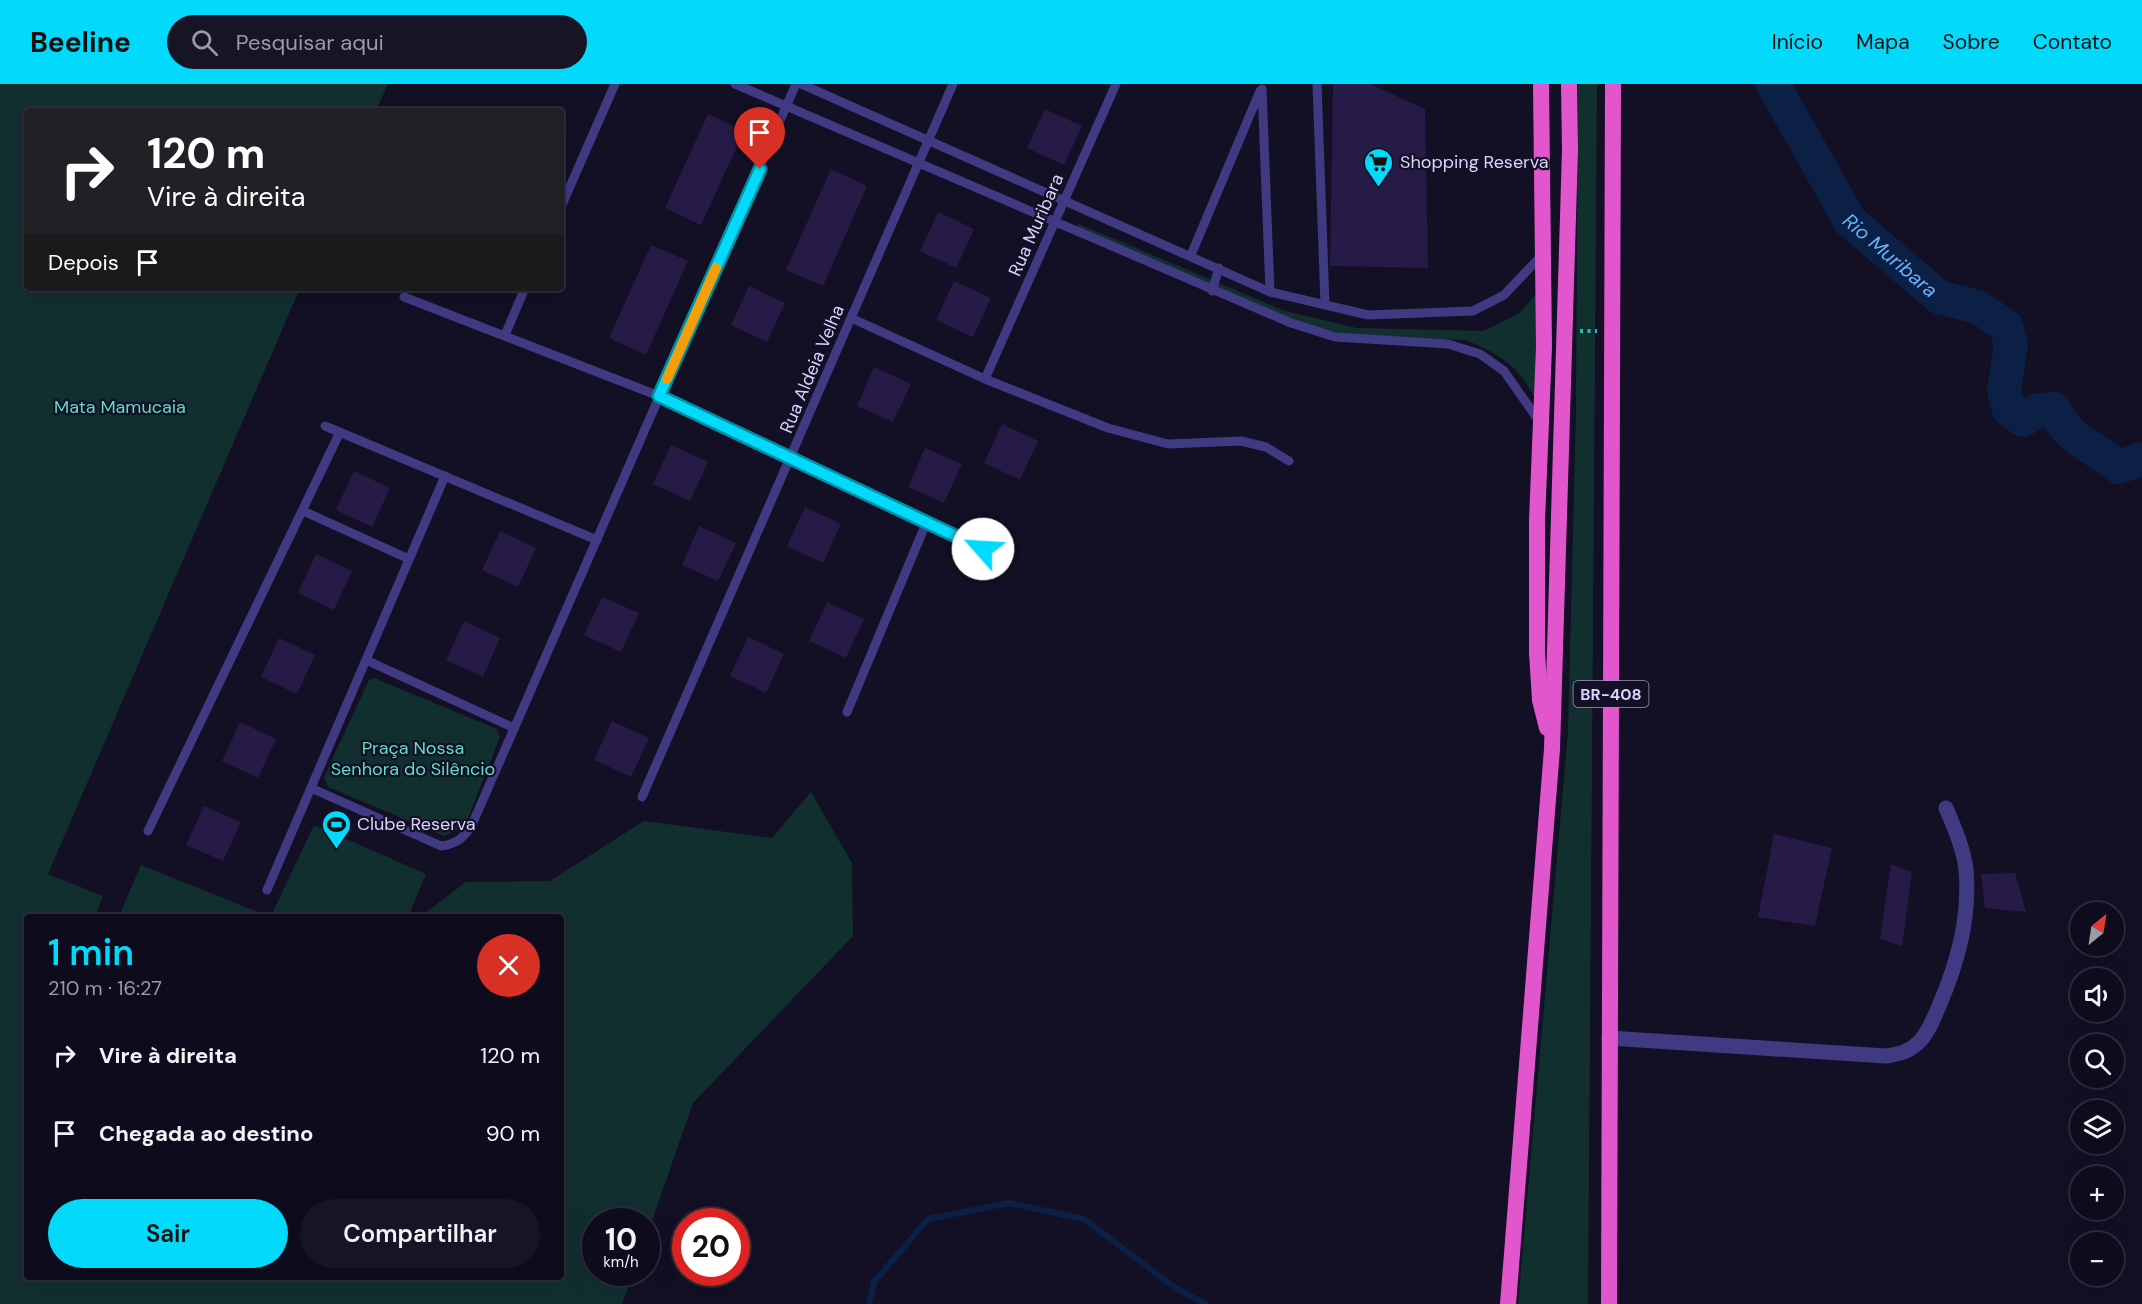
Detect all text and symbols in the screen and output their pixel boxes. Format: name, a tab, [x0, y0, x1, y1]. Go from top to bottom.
search box	[167, 15, 587, 69]
text: Beeline	[30, 24, 131, 61]
icon: search	[188, 26, 221, 59]
text: Pesquisar aqui	[236, 28, 384, 57]
text: Início	[1772, 28, 1823, 56]
text: Mapa	[1856, 28, 1910, 56]
text: Sobre	[1943, 28, 2000, 56]
text: Contato	[2033, 28, 2112, 56]
pin	[734, 107, 785, 169]
icon: arrive	[743, 116, 776, 149]
text: 120 m	[147, 126, 265, 181]
icon: right	[48, 132, 126, 210]
supermarket icon: Shopping Reserva	[1363, 146, 1395, 188]
place label: Shopping Reserva	[1400, 150, 1549, 174]
street label: Rua Muribara	[1003, 170, 1069, 280]
text: Vire à direita	[147, 179, 305, 214]
water label: Rio Muribara	[1837, 207, 1943, 303]
icon: arrive	[131, 246, 164, 279]
text: Depois	[48, 248, 119, 277]
street label: Rua Aldeia Velha	[774, 301, 850, 437]
park label: Mata Mamucaia	[54, 395, 186, 419]
position arrow	[951, 517, 1015, 581]
road number: BR-408	[1574, 681, 1648, 707]
park label: Praça Nossa Senhora do Silêncio	[331, 736, 495, 781]
sports icon: Clube Reserva	[320, 808, 352, 850]
place label: Clube Reserva	[357, 812, 476, 836]
north arrow	[2070, 902, 2124, 956]
map controls	[2070, 902, 2124, 1286]
text: 1 min	[48, 929, 134, 976]
button: close	[477, 934, 540, 997]
button: sound	[2070, 968, 2124, 1022]
text: 210 m · 16:27	[48, 975, 162, 1001]
button: search	[2070, 1034, 2124, 1088]
icon: right	[48, 1039, 81, 1072]
text: Vire à direita	[99, 1041, 237, 1070]
text: 120 m	[480, 1041, 540, 1070]
button: layers	[2070, 1100, 2124, 1154]
icon: arrive	[48, 1117, 81, 1150]
text: Chegada ao destino	[99, 1119, 313, 1148]
text: 90 m	[486, 1119, 540, 1148]
button: +	[2070, 1166, 2124, 1220]
button: Sair	[48, 1199, 288, 1268]
button: Compartilhar	[300, 1199, 540, 1268]
speed limit sign: 20	[672, 1208, 750, 1286]
text: 10	[605, 1220, 637, 1259]
button: −	[2070, 1232, 2124, 1286]
text: km/h	[603, 1252, 639, 1272]

